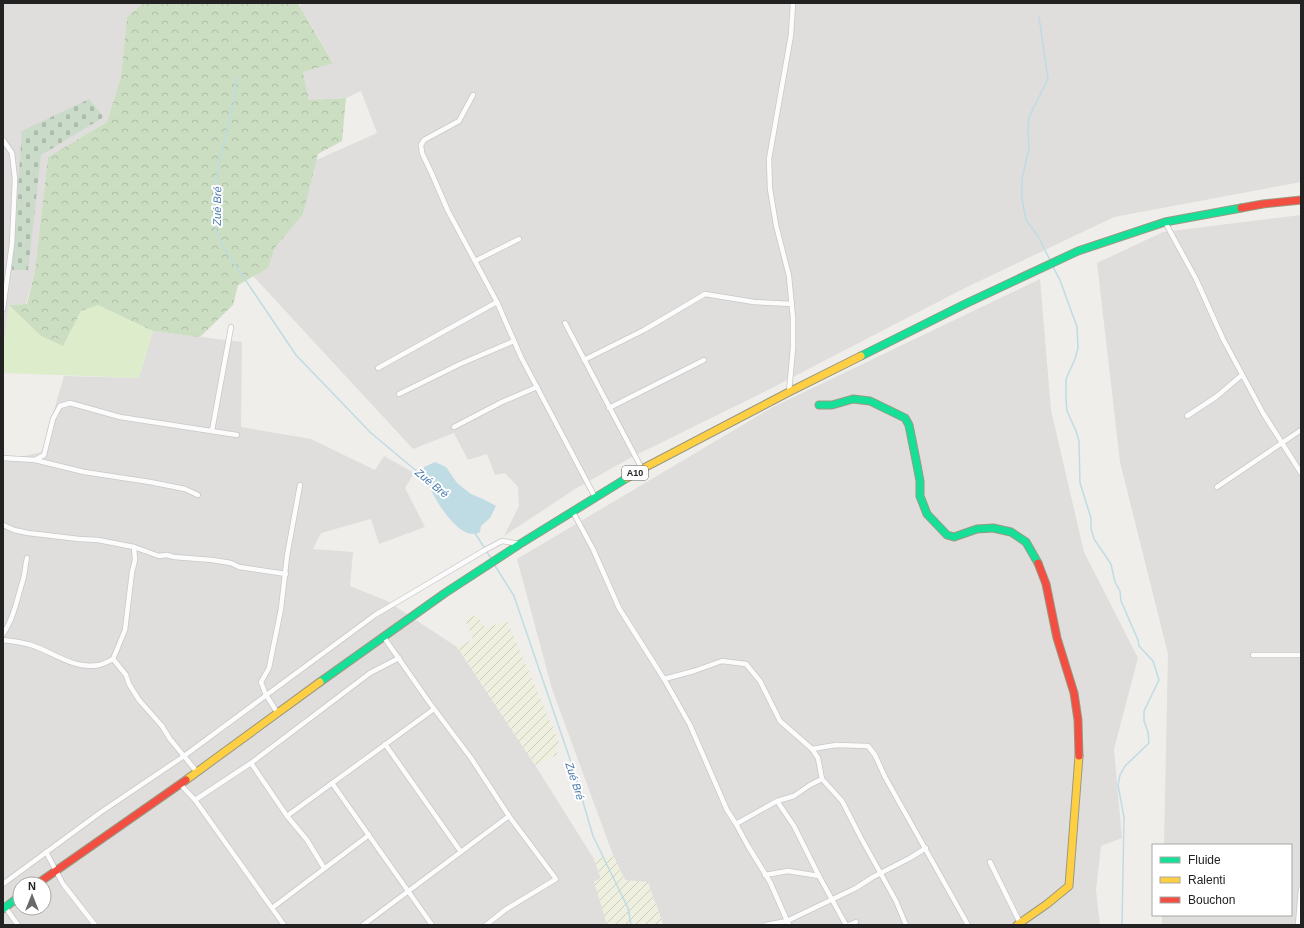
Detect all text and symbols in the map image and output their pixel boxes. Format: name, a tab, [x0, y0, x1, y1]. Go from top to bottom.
water label: Zué Bré	[211, 186, 223, 227]
water label: Zué Bré	[412, 465, 451, 500]
road number: A10	[622, 466, 648, 480]
water label: Zué Bré	[563, 760, 587, 801]
legend	[1152, 844, 1292, 916]
text: Fluide	[1188, 853, 1221, 867]
text: Ralenti	[1188, 873, 1225, 887]
north arrow	[12, 876, 52, 916]
text: N	[28, 880, 36, 892]
text: Bouchon	[1188, 893, 1235, 907]

